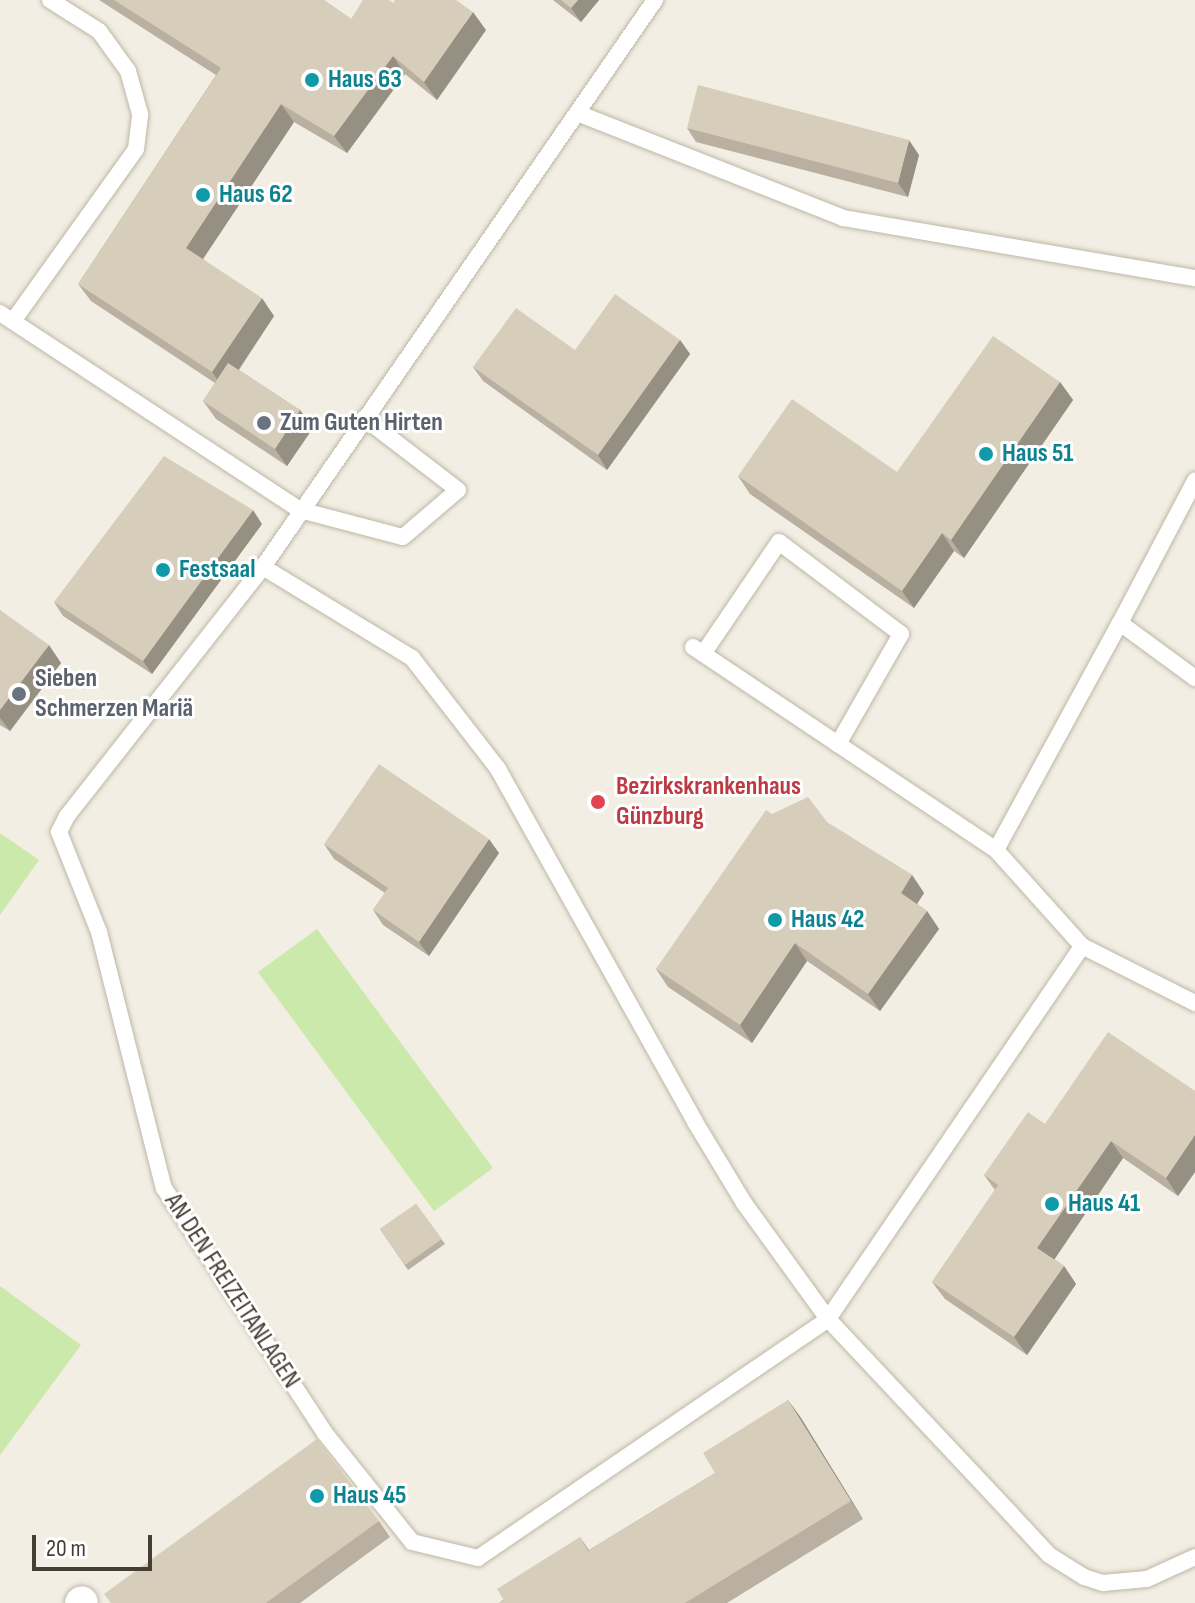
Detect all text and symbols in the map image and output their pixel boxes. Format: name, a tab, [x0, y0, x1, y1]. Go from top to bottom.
place label: Haus 63	[328, 64, 402, 96]
marker: Haus 63	[303, 71, 321, 89]
place label: Haus 62	[219, 179, 293, 211]
marker: Haus 62	[194, 186, 212, 204]
place label: Zum Guten Hirten	[280, 407, 443, 439]
marker: Zum Guten Hirten	[255, 414, 273, 432]
place label: Haus 51	[1002, 438, 1073, 470]
marker: Haus 51	[977, 445, 995, 463]
place label: Festsaal	[179, 554, 256, 586]
marker: Festsaal	[154, 561, 172, 579]
place label: Sieben Schmerzen Mariä	[35, 663, 193, 724]
marker: Sieben Schmerzen Mariä	[10, 685, 28, 703]
place label: Bezirkskrankenhaus Günzburg	[616, 771, 801, 832]
marker: Bezirkskrankenhaus Günzburg	[587, 791, 609, 813]
place label: Haus 42	[791, 904, 864, 936]
marker: Haus 42	[766, 911, 784, 929]
street label: AN DEN FREIZEITANLAGEN	[157, 1188, 307, 1394]
place label: Haus 41	[1068, 1188, 1140, 1220]
marker: Haus 41	[1043, 1195, 1061, 1213]
place label: Haus 45	[333, 1480, 406, 1512]
marker: Haus 45	[308, 1487, 326, 1505]
scale bar	[36, 1519, 156, 1569]
text: 20 m	[46, 1534, 86, 1563]

